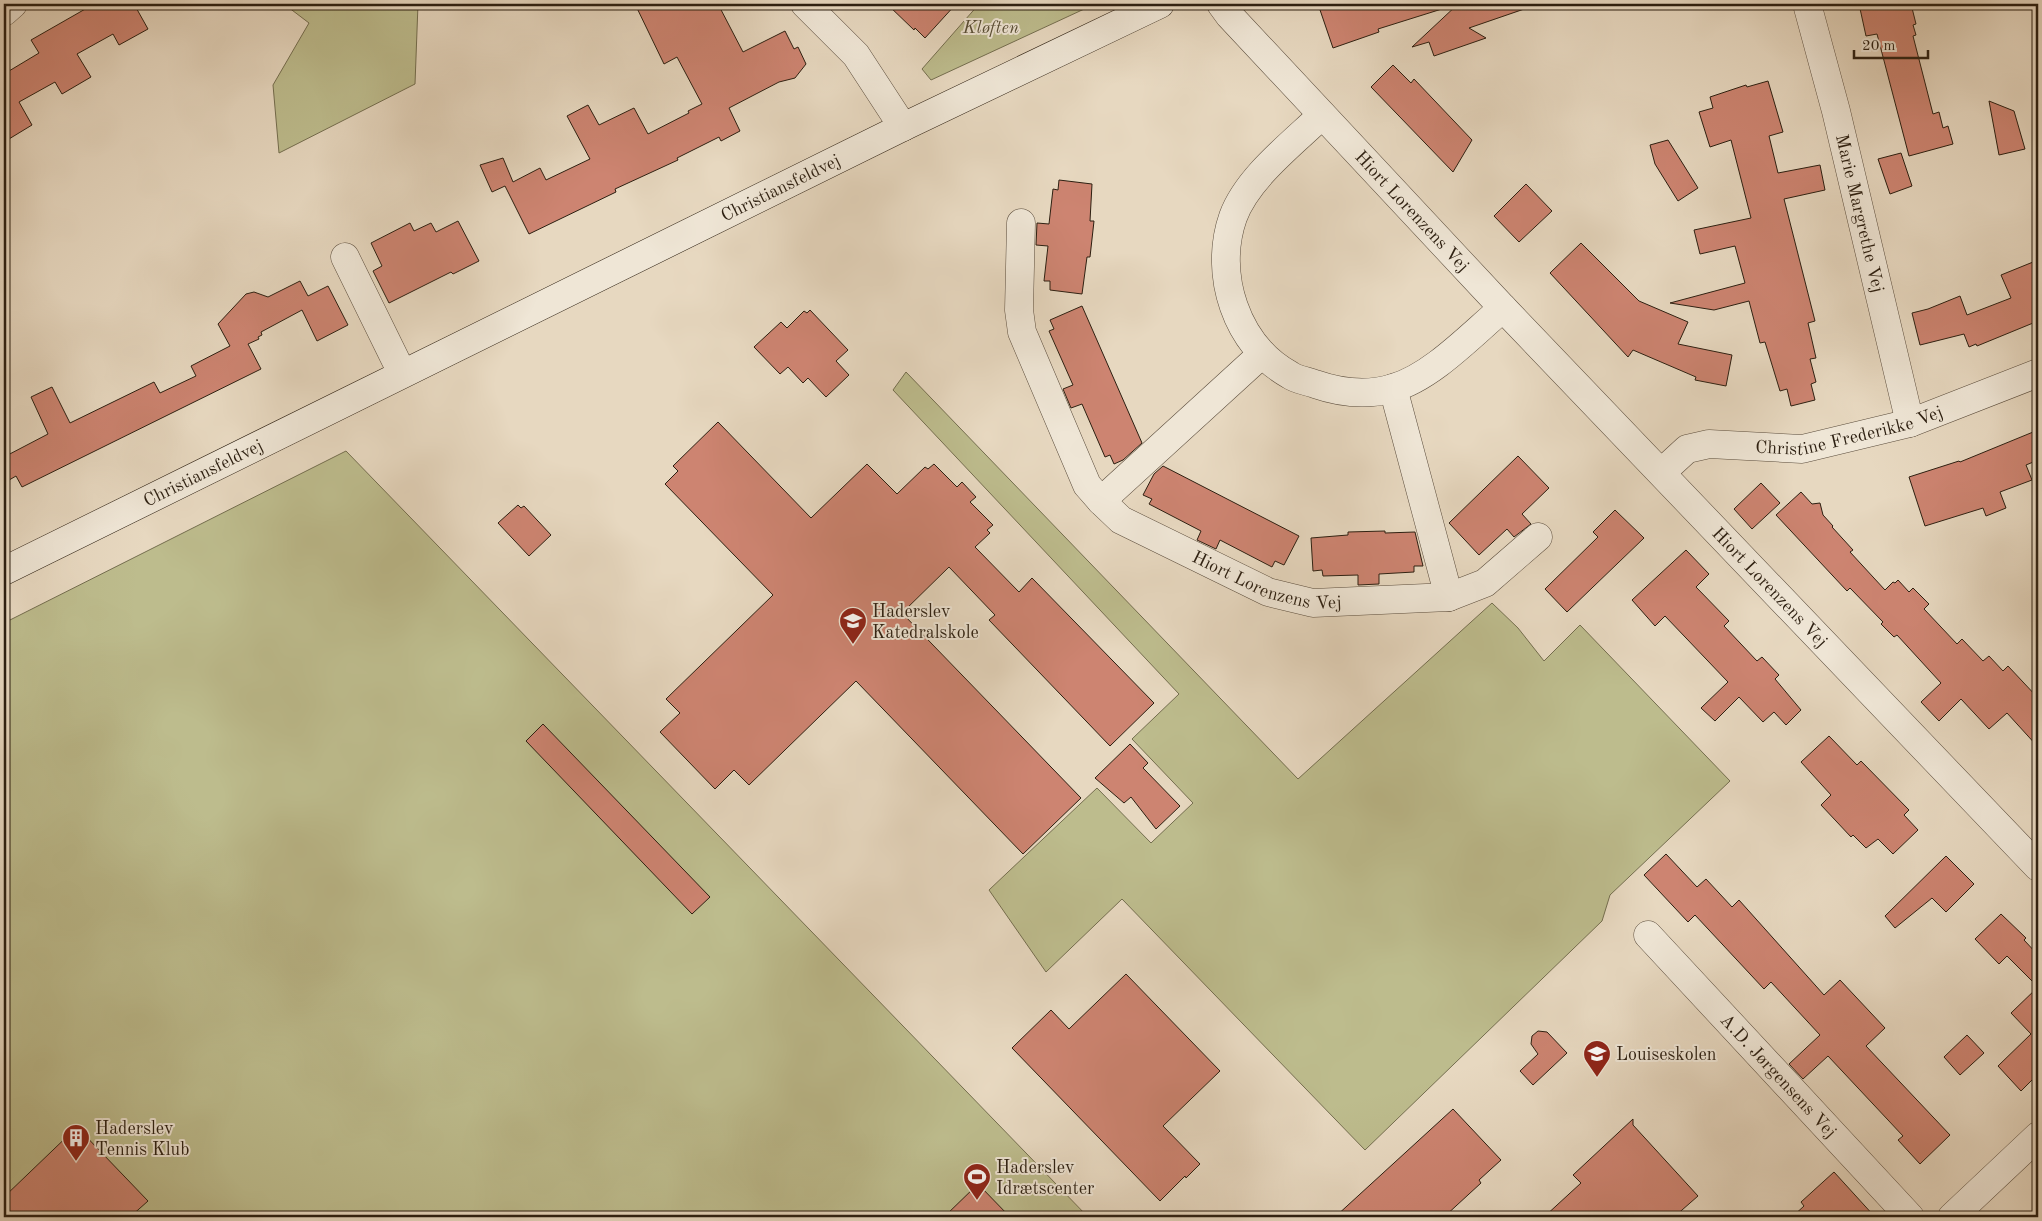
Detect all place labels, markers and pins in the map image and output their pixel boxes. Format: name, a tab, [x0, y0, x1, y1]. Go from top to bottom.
place label: Haderslev Katedralskole	[872, 603, 979, 642]
school or university icon: Haderslev Katedralskole	[838, 606, 868, 645]
school or university icon: Louiseskolen	[1582, 1039, 1612, 1078]
place label: Louiseskolen	[1616, 1046, 1717, 1064]
place label: Haderslev Tennis Klub	[95, 1120, 189, 1159]
building icon: Haderslev Tennis Klub	[61, 1123, 91, 1162]
place label: Haderslev Idrætscenter	[996, 1159, 1095, 1198]
sports icon: Haderslev Idrætscenter	[962, 1162, 992, 1201]

